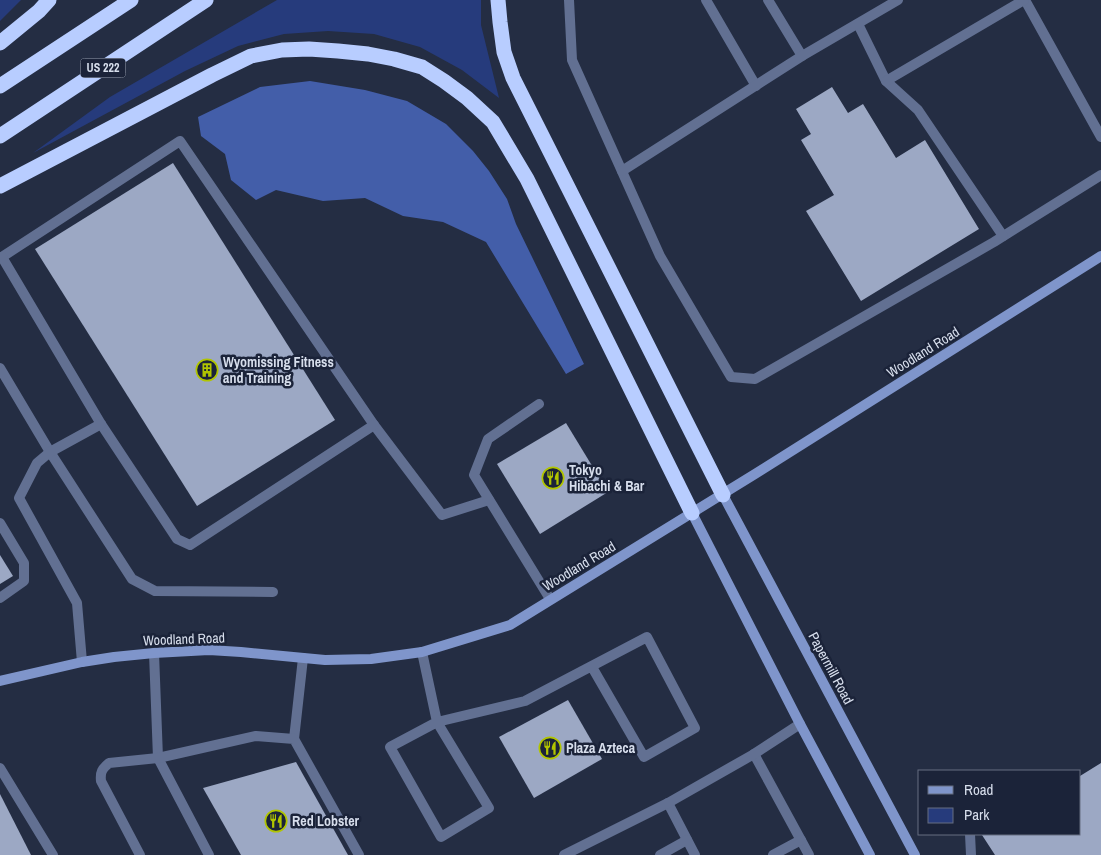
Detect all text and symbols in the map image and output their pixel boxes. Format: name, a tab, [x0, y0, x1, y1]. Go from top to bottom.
road number: US 222	[80, 58, 126, 78]
street label: Woodland Road	[883, 323, 963, 381]
place label: Wyomissing Fitness and Training	[223, 353, 334, 387]
building icon: Wyomissing Fitness and Training	[195, 358, 219, 382]
place label: Tokyo Hibachi & Bar	[569, 461, 645, 495]
restaurant icon: Tokyo Hibachi & Bar	[541, 466, 565, 490]
street label: Woodland Road	[539, 537, 619, 595]
street label: Woodland Road	[143, 629, 225, 649]
street label: Papermill Road	[804, 629, 858, 707]
restaurant icon: Plaza Azteca	[538, 736, 562, 760]
place label: Plaza Azteca	[566, 739, 636, 757]
legend	[918, 770, 1081, 835]
text: Road	[964, 779, 993, 800]
text: Park	[964, 804, 990, 825]
restaurant icon: Red Lobster	[264, 809, 288, 833]
place label: Red Lobster	[292, 812, 360, 830]

